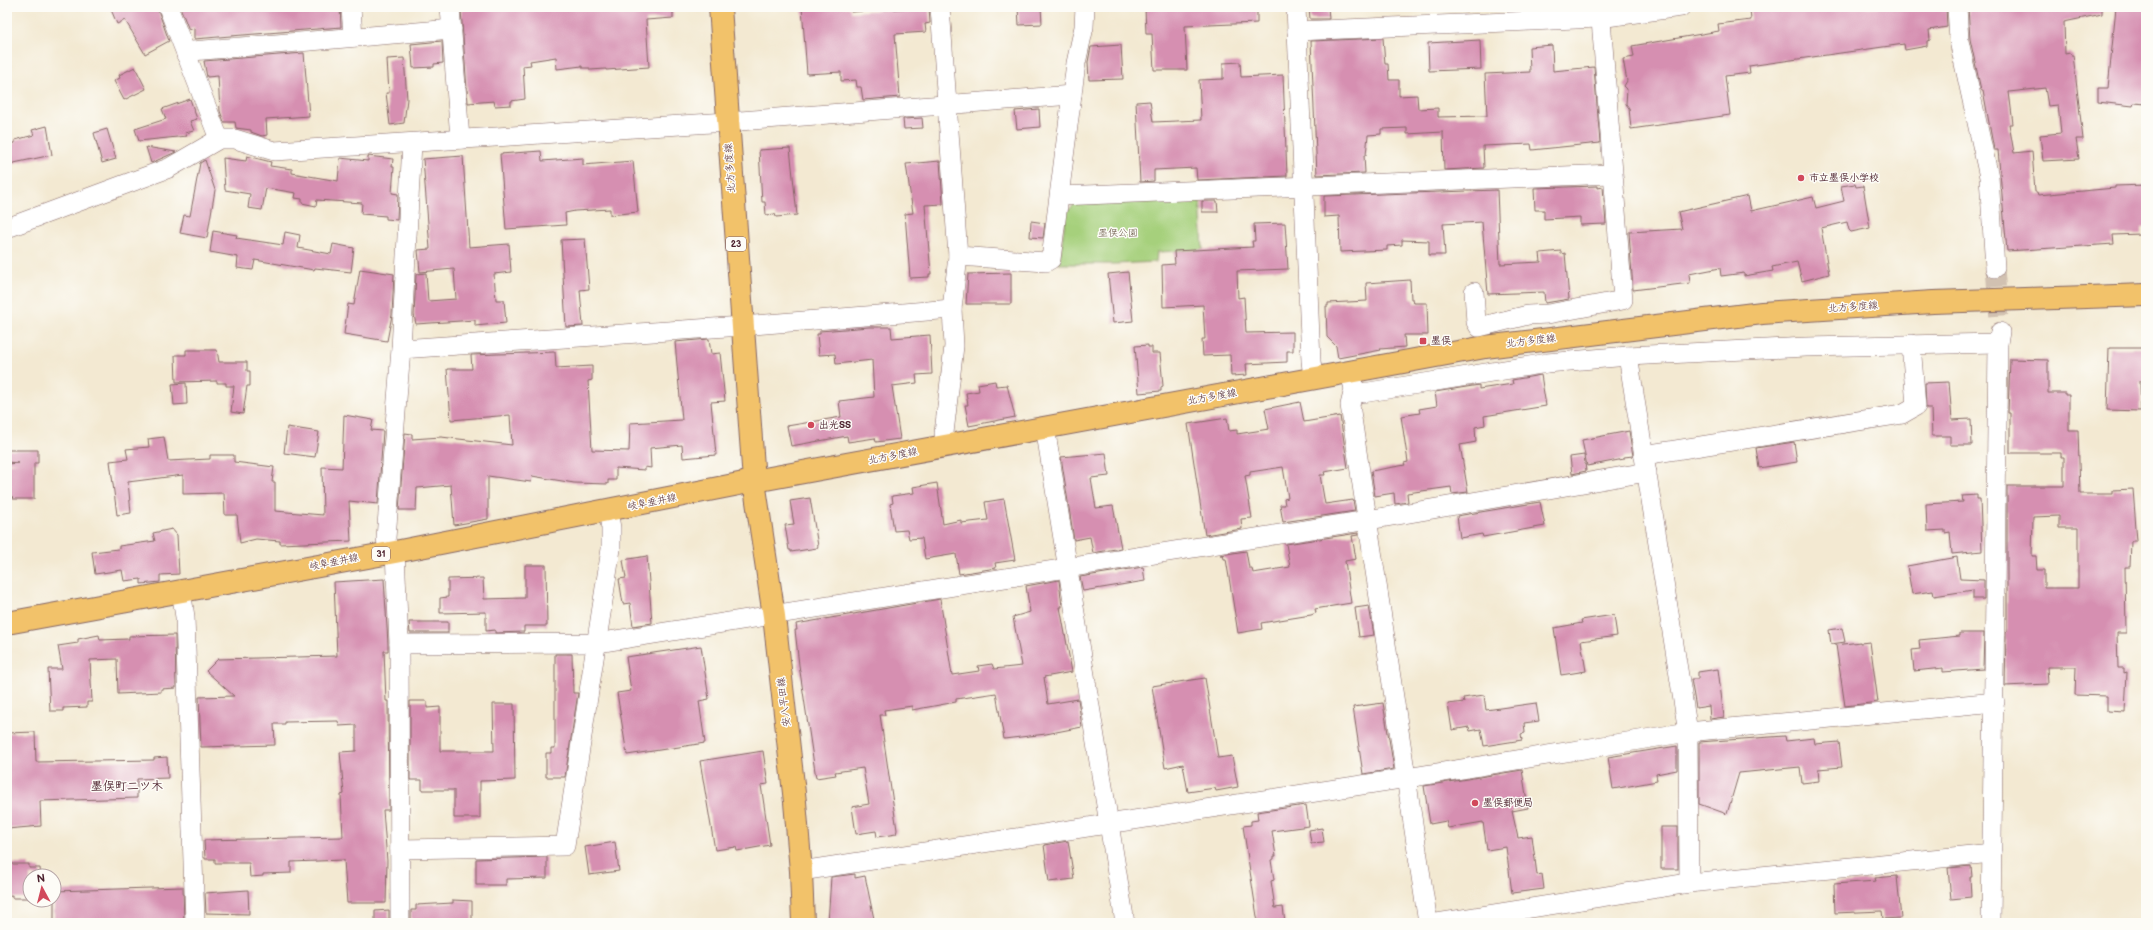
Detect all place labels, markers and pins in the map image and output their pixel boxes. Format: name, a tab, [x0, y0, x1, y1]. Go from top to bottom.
place label: 市立墨俣小学校	[1809, 172, 1879, 184]
marker: 市立墨俣小学校	[1796, 173, 1806, 183]
place label: 墨俣	[1431, 335, 1451, 347]
marker: 墨俣	[1418, 336, 1428, 346]
place label: 出光SS	[819, 419, 851, 431]
marker: 出光SS	[806, 420, 816, 430]
place label: 墨俣郵便局	[1483, 797, 1533, 809]
marker: 墨俣郵便局	[1470, 798, 1480, 808]

